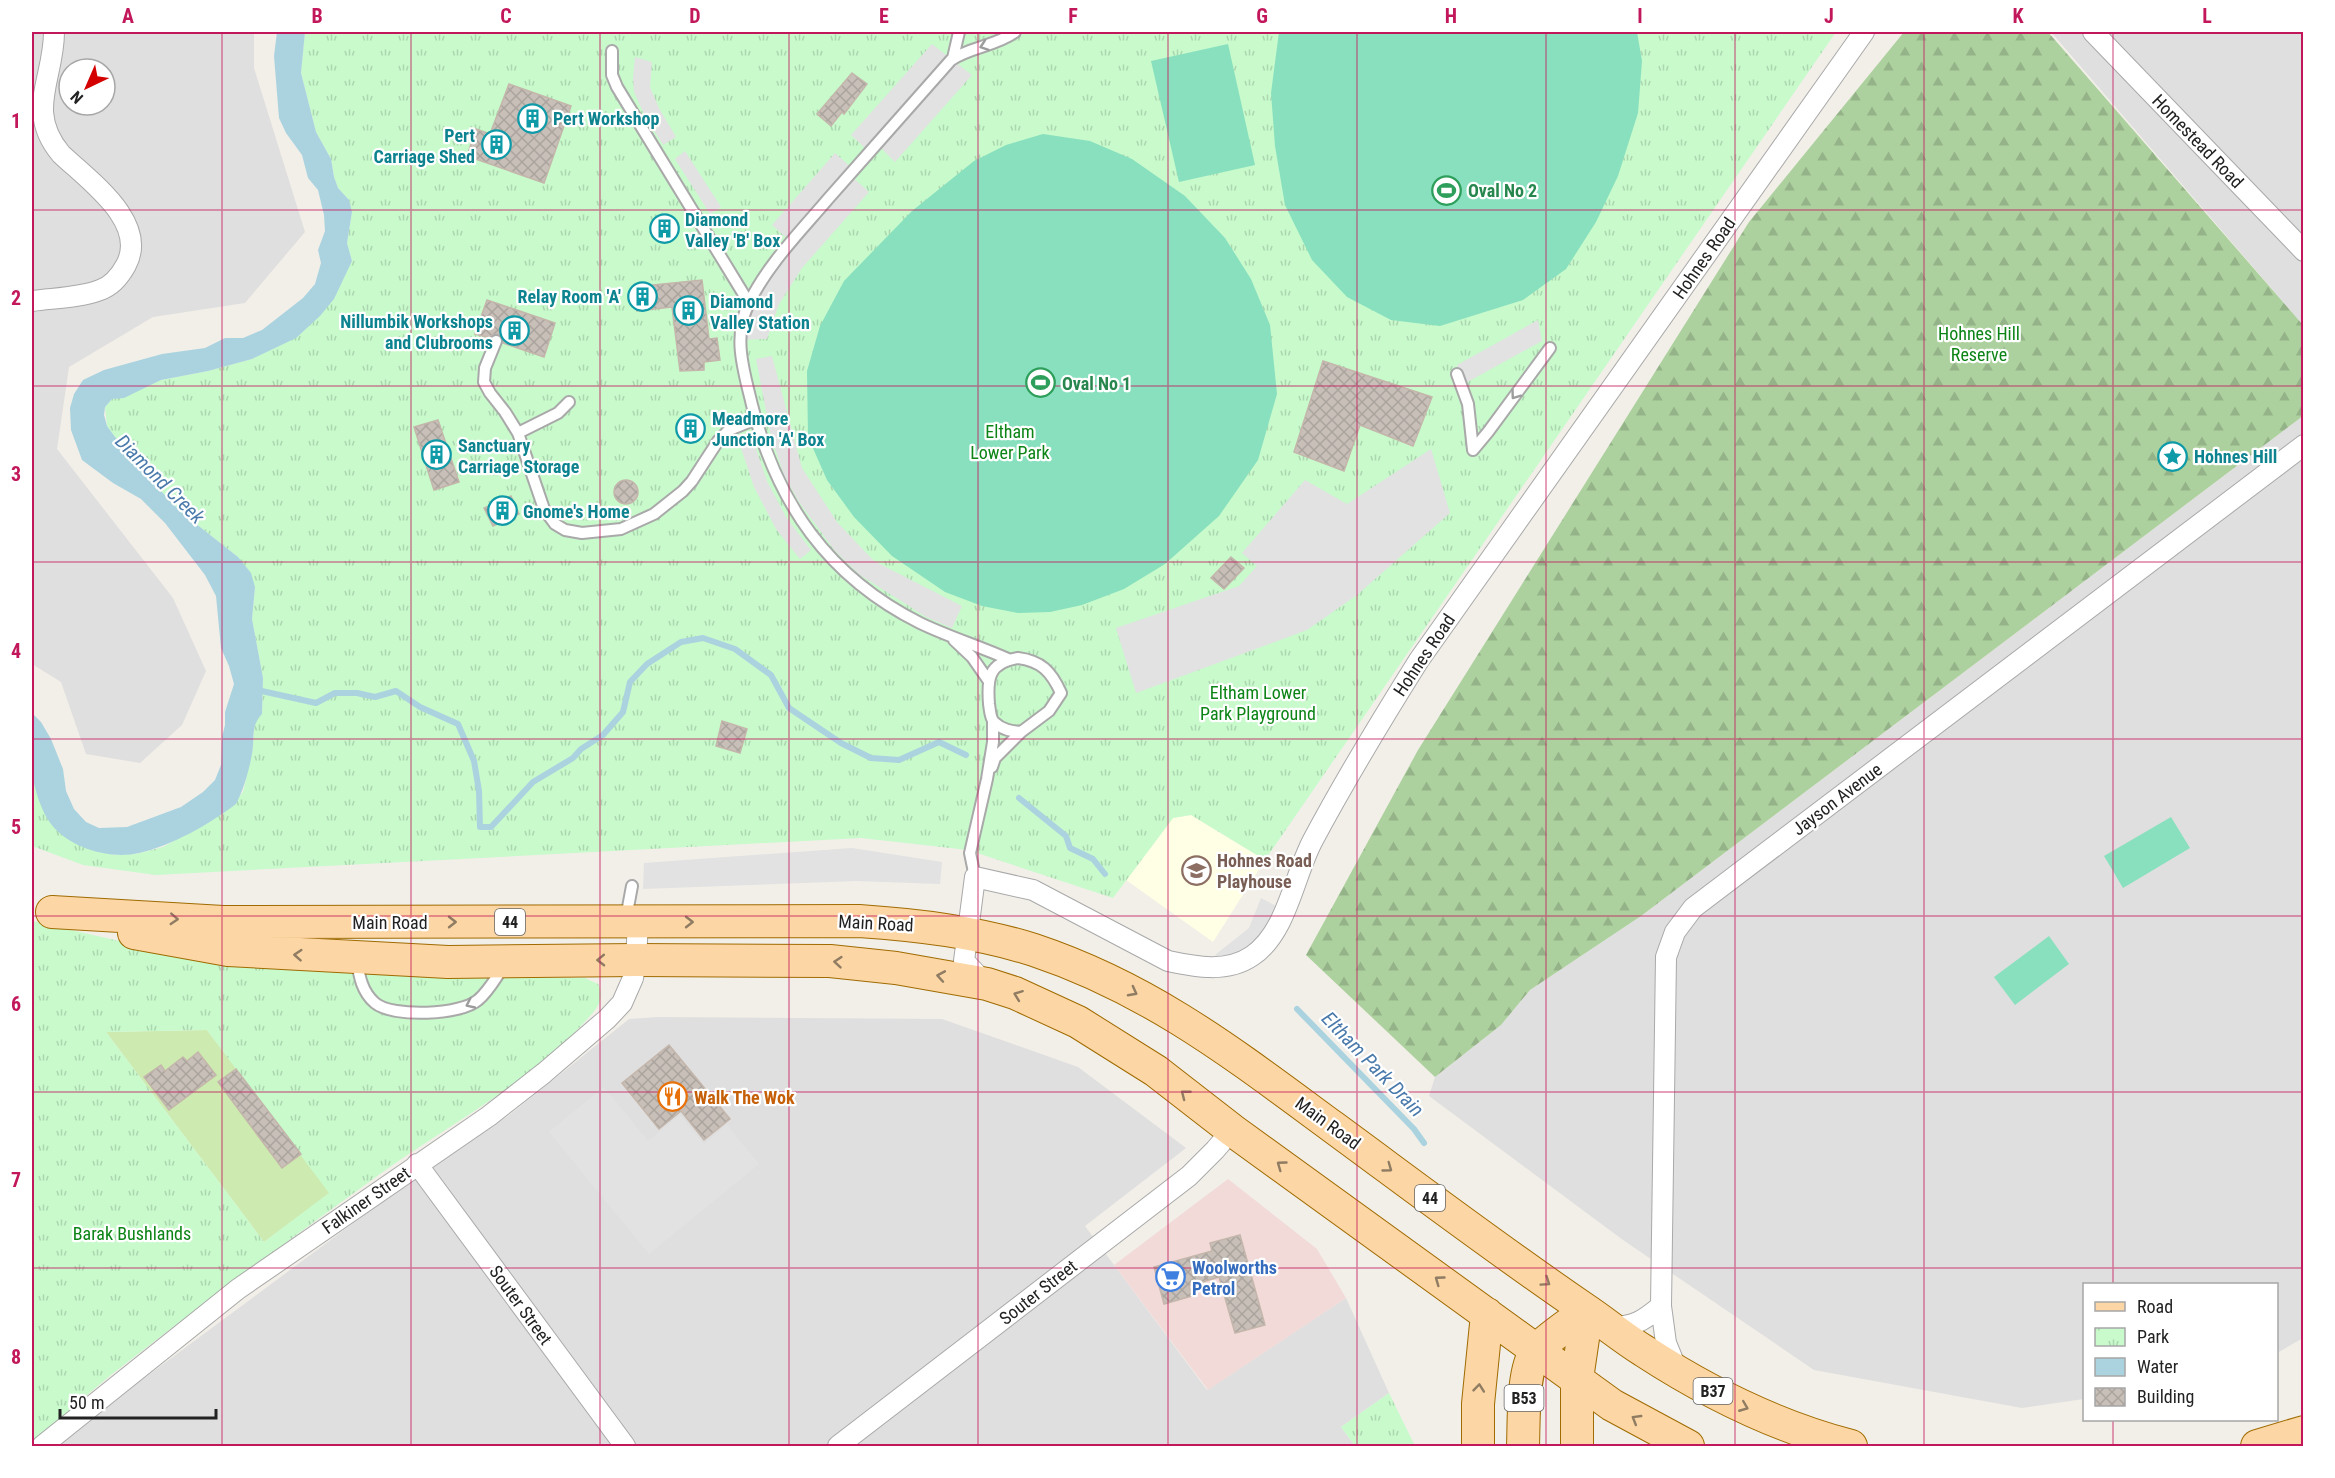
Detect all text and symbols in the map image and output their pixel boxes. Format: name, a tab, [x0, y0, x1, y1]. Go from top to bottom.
text: A	[122, 4, 134, 28]
text: B	[311, 4, 323, 28]
text: C	[500, 4, 512, 28]
text: D	[689, 4, 701, 28]
text: E	[879, 4, 889, 28]
text: F	[1068, 4, 1078, 28]
text: G	[1256, 4, 1268, 28]
text: H	[1445, 4, 1457, 28]
text: I	[1637, 4, 1643, 28]
text: J	[1824, 4, 1834, 28]
text: K	[2012, 4, 2024, 28]
text: L	[2202, 4, 2212, 28]
one-way arrow	[979, 38, 990, 51]
north arrow	[57, 57, 117, 117]
text: N	[67, 87, 87, 108]
street label: Homestead Road	[2148, 90, 2248, 192]
building icon: Pert Workshop	[516, 102, 548, 134]
place label: Pert Workshop	[553, 108, 660, 129]
text: 1	[11, 109, 21, 133]
place label: Pert Carriage Shed	[373, 125, 475, 167]
building icon: Pert Carriage Shed	[480, 129, 512, 161]
sports icon: Oval No 2	[1431, 174, 1463, 206]
place label: Oval No 2	[1468, 180, 1537, 201]
place label: Diamond Valley 'B' Box	[685, 209, 780, 251]
building icon: Diamond Valley 'B' Box	[648, 213, 680, 245]
street label: Hohnes Road	[1668, 213, 1740, 303]
building icon: Relay Room 'A'	[626, 280, 658, 312]
text: 2	[11, 286, 21, 310]
place label: Relay Room 'A'	[518, 286, 621, 307]
place label: Diamond Valley Station	[710, 291, 810, 333]
building icon: Diamond Valley Station	[673, 295, 705, 327]
place label: Nillumbik Workshops and Clubrooms	[340, 311, 493, 353]
building icon: Nillumbik Workshops and Clubrooms	[498, 315, 530, 347]
park label: Hohnes Hill Reserve	[1938, 323, 2020, 365]
sports icon: Oval No 1	[1025, 367, 1057, 399]
place label: Oval No 1	[1062, 373, 1131, 394]
one-way arrow	[1512, 389, 1523, 400]
place label: Meadmore Junction 'A' Box	[712, 408, 824, 450]
building icon: Meadmore Junction 'A' Box	[675, 412, 707, 444]
park label: Eltham Lower Park	[970, 421, 1050, 463]
water label: Diamond Creek	[110, 429, 211, 530]
place label: Sanctuary Carriage Storage	[458, 435, 580, 477]
building icon: Sanctuary Carriage Storage	[421, 439, 453, 471]
place icon: Hohnes Hill	[2157, 440, 2189, 472]
place label: Hohnes Hill	[2194, 446, 2277, 467]
text: 3	[11, 462, 21, 486]
building icon: Gnome's Home	[486, 495, 518, 527]
place label: Gnome's Home	[523, 501, 630, 522]
street label: Hohnes Road	[1389, 610, 1459, 700]
text: 4	[11, 639, 21, 663]
park label: Eltham Lower Park Playground	[1200, 682, 1316, 724]
street label: Jayson Avenue	[1788, 759, 1886, 839]
text: 5	[11, 815, 21, 839]
place label: Hohnes Road Playhouse	[1217, 850, 1312, 892]
school or university icon: Hohnes Road Playhouse	[1180, 854, 1212, 886]
road number: 44	[495, 909, 525, 935]
street label: Main Road	[838, 911, 914, 935]
street label: Main Road	[352, 912, 428, 933]
one-way arrow	[169, 913, 178, 926]
one-way arrow	[448, 916, 457, 928]
one-way arrow	[685, 916, 694, 928]
one-way arrow	[294, 948, 303, 961]
one-way arrow	[596, 954, 605, 966]
one-way arrow	[833, 956, 842, 969]
one-way arrow	[937, 970, 947, 983]
one-way arrow	[1127, 985, 1137, 996]
one-way arrow	[1014, 989, 1024, 1002]
text: 6	[11, 992, 21, 1016]
one-way arrow	[465, 996, 476, 1008]
water label: Eltham Park Drain	[1317, 1007, 1429, 1121]
restaurant icon: Walk The Wok	[657, 1081, 689, 1113]
place label: Walk The Wok	[694, 1087, 795, 1108]
one-way arrow	[1181, 1090, 1192, 1101]
street label: Main Road	[1291, 1092, 1365, 1154]
one-way arrow	[1382, 1160, 1393, 1171]
street label: Falkiner Street	[318, 1162, 414, 1238]
one-way arrow	[1277, 1162, 1288, 1173]
text: 7	[11, 1168, 21, 1192]
road number: 44	[1415, 1185, 1445, 1211]
park label: Barak Bushlands	[73, 1223, 191, 1244]
street label: Souter Street	[995, 1255, 1081, 1329]
place label: Woolworths Petrol	[1192, 1257, 1277, 1299]
street label: Souter Street	[485, 1261, 557, 1349]
supermarket icon: Woolworths Petrol	[1155, 1261, 1187, 1293]
one-way arrow	[1539, 1275, 1550, 1286]
one-way arrow	[1435, 1276, 1446, 1287]
legend	[2083, 1283, 2278, 1421]
text: Road	[2137, 1296, 2173, 1317]
text: Park	[2137, 1326, 2169, 1347]
text: 8	[11, 1345, 21, 1369]
text: Water	[2137, 1356, 2179, 1377]
road number: B37	[1694, 1378, 1732, 1404]
scale bar	[60, 1382, 216, 1420]
one-way arrow	[1473, 1384, 1485, 1393]
road number: B53	[1504, 1385, 1544, 1411]
text: Building	[2137, 1386, 2194, 1407]
text: 50 m	[69, 1392, 104, 1413]
one-way arrow	[1738, 1400, 1749, 1412]
one-way arrow	[1632, 1415, 1642, 1427]

